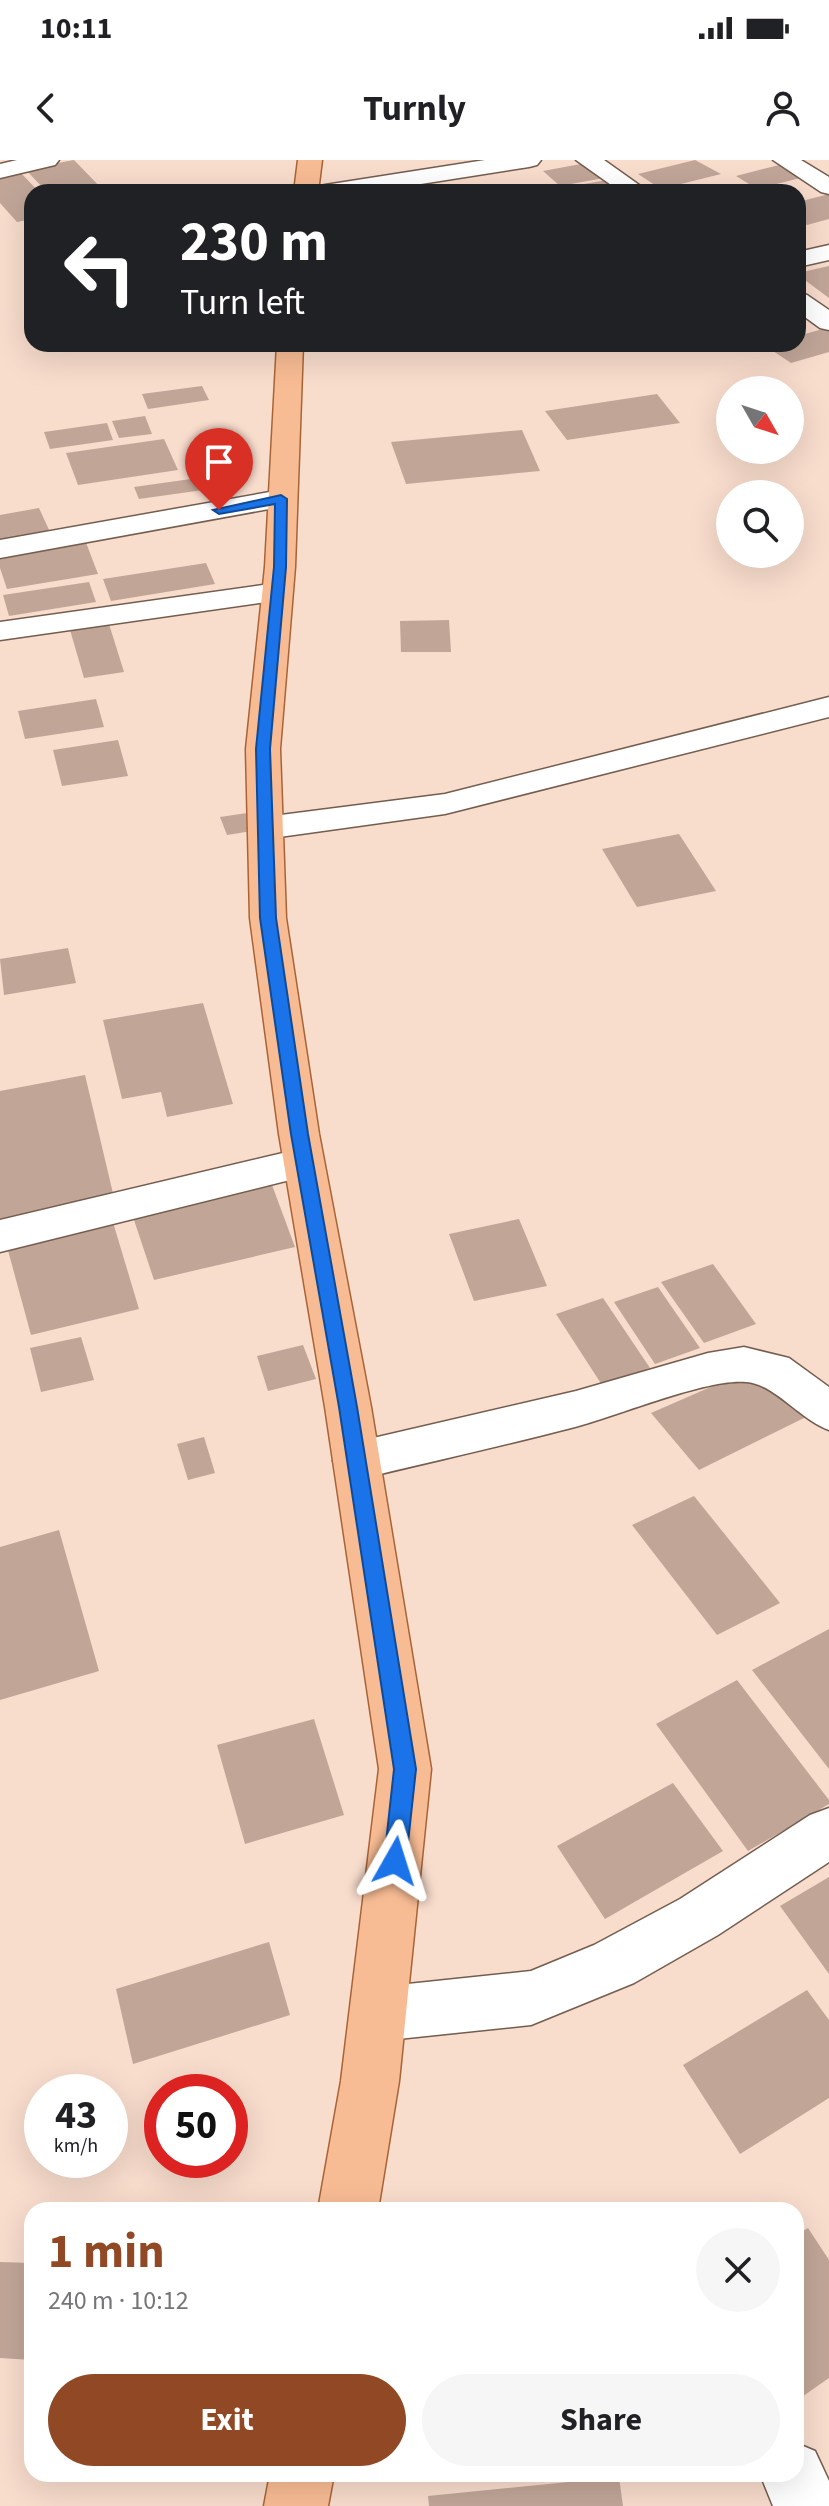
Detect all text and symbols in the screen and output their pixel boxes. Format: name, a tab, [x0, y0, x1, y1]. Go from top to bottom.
text: 10:11	[40, 7, 112, 50]
text: Turnly	[363, 83, 466, 134]
icon: back	[24, 86, 68, 130]
icon: person	[761, 86, 805, 130]
text: 230 m	[180, 203, 328, 282]
icon: left	[48, 216, 152, 320]
text: Turn left	[180, 277, 305, 328]
north arrow	[716, 376, 804, 464]
map controls	[716, 376, 804, 568]
pin	[185, 428, 253, 510]
icon: arrive	[197, 440, 241, 484]
button: search	[716, 480, 804, 568]
position arrow	[353, 1819, 437, 1903]
speed limit sign: 50	[144, 2074, 248, 2178]
text: 43	[55, 2087, 97, 2144]
text: km/h	[54, 2132, 98, 2160]
text: 1 min	[48, 2218, 165, 2286]
button: close	[696, 2228, 780, 2312]
text: 240 m · 10:12	[48, 2282, 189, 2319]
button: Exit	[48, 2374, 406, 2466]
button: Share	[422, 2374, 780, 2466]

